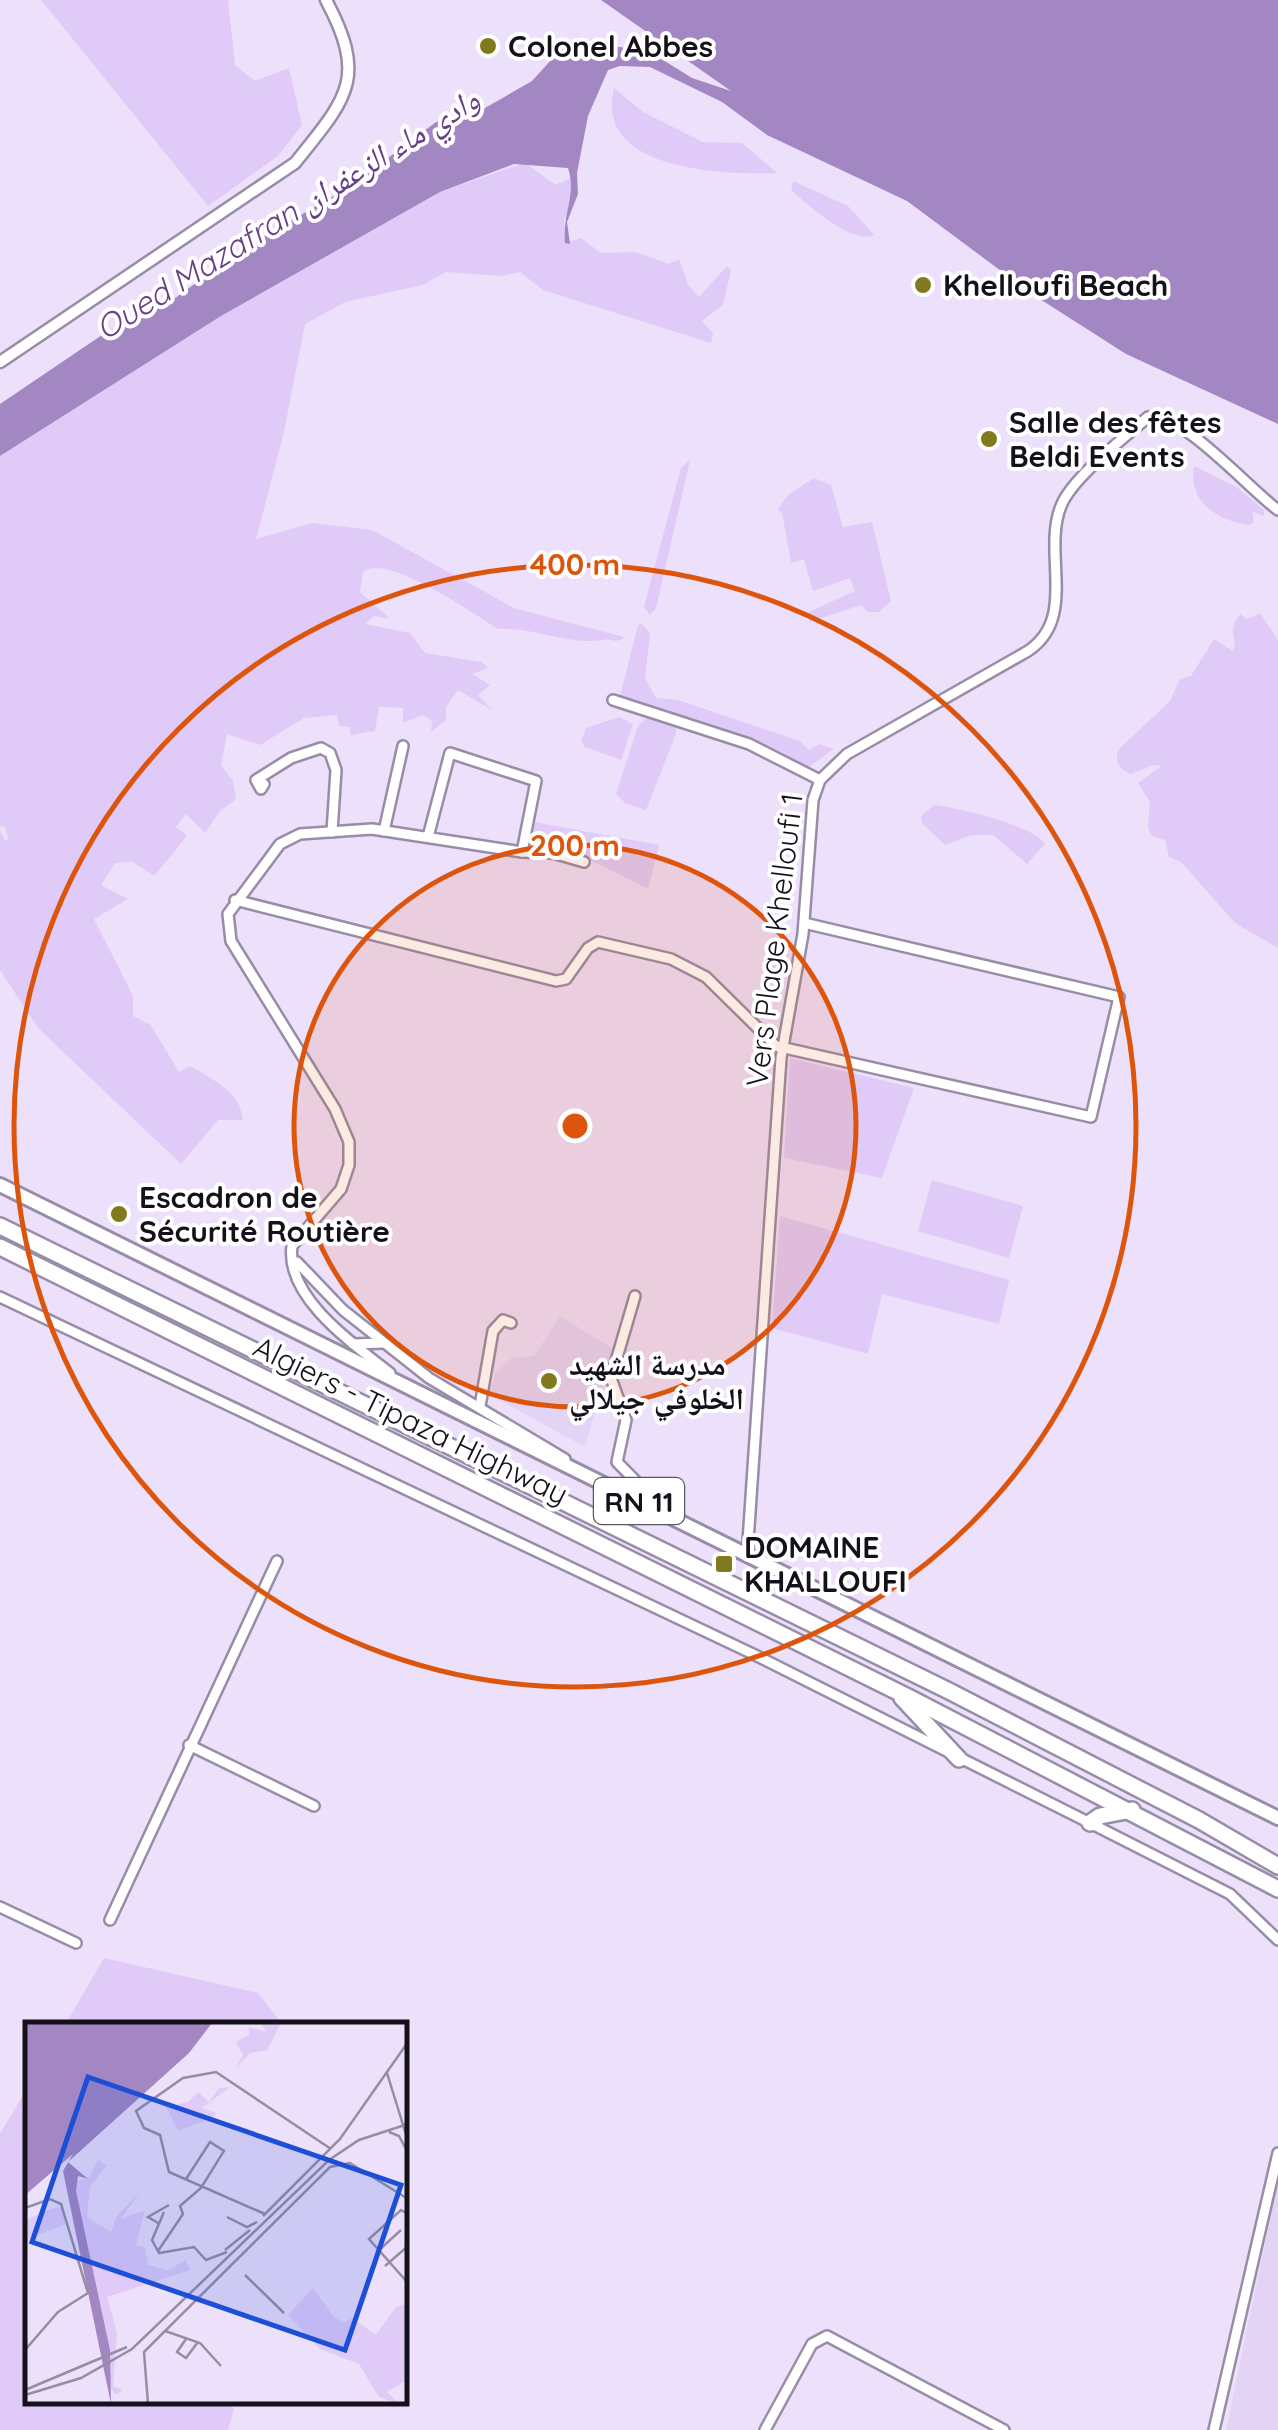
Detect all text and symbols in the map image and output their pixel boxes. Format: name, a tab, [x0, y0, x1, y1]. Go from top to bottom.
place label: Colonel Abbes	[508, 27, 713, 65]
marker: Colonel Abbes	[477, 35, 499, 57]
water label: Oued Mazafran وادي ماء الزعفران	[88, 78, 489, 353]
place label: Khelloufi Beach	[943, 266, 1168, 304]
marker: Khelloufi Beach	[912, 274, 934, 296]
place label: Salle des fêtes Beldi Events	[1009, 403, 1221, 475]
marker: Salle des fêtes Beldi Events	[978, 428, 1000, 450]
text: 400 m	[530, 545, 620, 583]
street label: Vers Plage Khelloufi 1	[737, 791, 811, 1089]
text: 200 m	[530, 826, 620, 864]
centre of rings	[557, 1108, 593, 1144]
place label: Escadron de Sécurité Routière	[139, 1178, 390, 1250]
marker: Escadron de Sécurité Routière	[108, 1203, 130, 1225]
street label: Algiers - Tipaza Highway	[248, 1327, 574, 1513]
place label: مدرسة الشهيد الخلوفي جيلالي	[569, 1345, 744, 1422]
marker: مدرسة الشهيد الخلوفي جيلالي	[538, 1370, 560, 1392]
road number: RN 11	[594, 1478, 684, 1524]
place label: DOMAINE KHALLOUFI	[744, 1528, 907, 1600]
marker: DOMAINE KHALLOUFI	[713, 1553, 735, 1575]
inset map	[25, 2022, 408, 2405]

